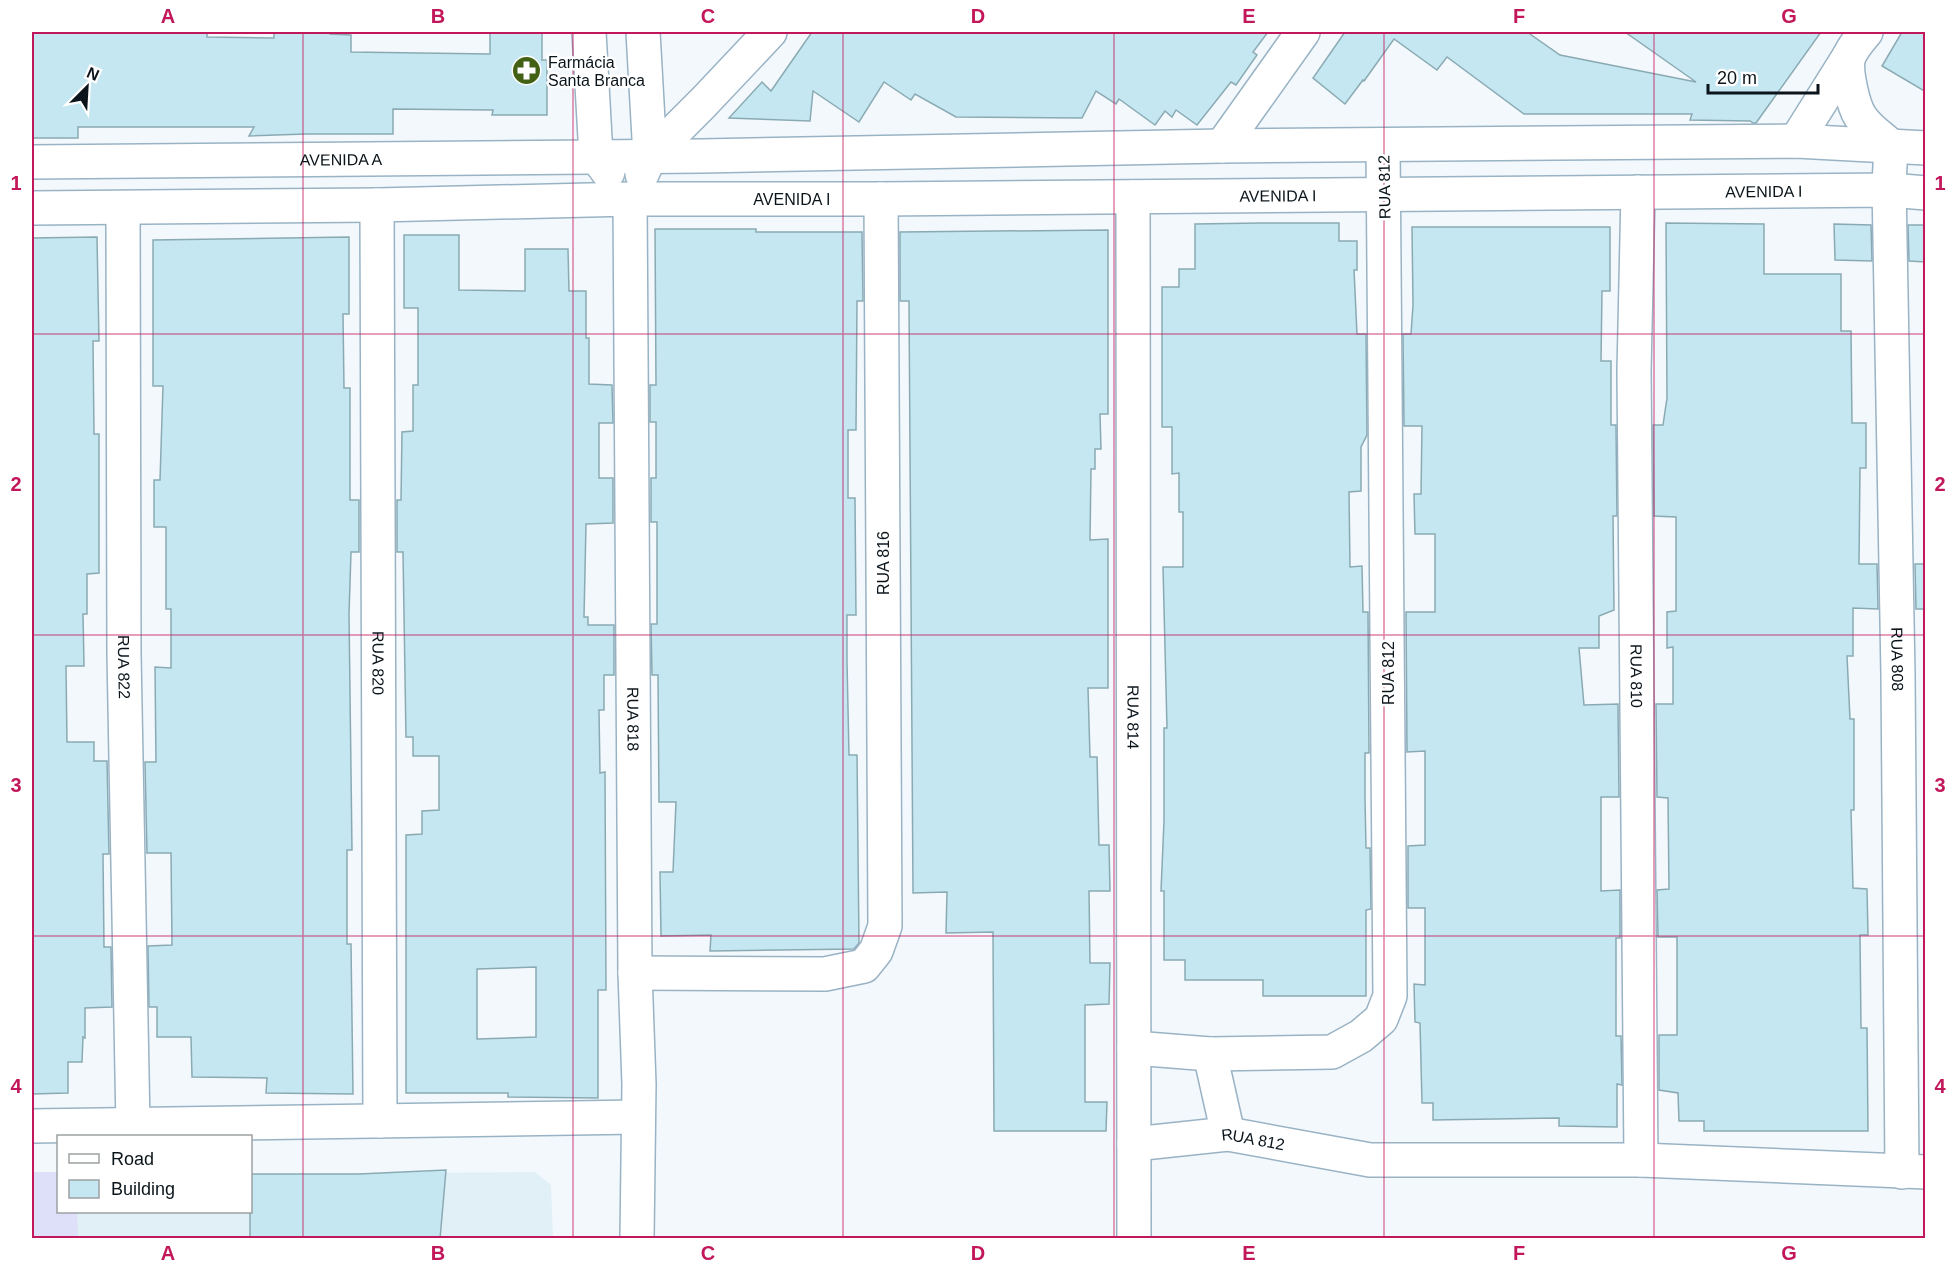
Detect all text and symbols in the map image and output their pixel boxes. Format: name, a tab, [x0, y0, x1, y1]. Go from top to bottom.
text: A	[161, 5, 175, 27]
text: B	[431, 5, 445, 27]
text: C	[701, 5, 715, 27]
text: D	[971, 5, 985, 27]
text: E	[1242, 5, 1256, 27]
text: F	[1513, 5, 1525, 27]
text: G	[1781, 5, 1797, 27]
place label: Farmácia Santa Branca	[548, 54, 645, 89]
pharmacy icon: Farmácia Santa Branca	[511, 55, 543, 87]
north arrow	[57, 57, 117, 117]
scale bar	[1708, 57, 1818, 95]
text: N	[84, 64, 102, 84]
text: 20 m	[1717, 68, 1757, 88]
street label: AVENIDA A	[300, 151, 383, 169]
street label: RUA 812	[1375, 155, 1394, 219]
text: 1	[10, 172, 22, 194]
text: 1	[1934, 172, 1946, 194]
street label: AVENIDA I	[1725, 183, 1803, 200]
street label: AVENIDA I	[1239, 187, 1317, 205]
street label: AVENIDA I	[753, 191, 830, 208]
text: 2	[10, 473, 22, 495]
text: 2	[1934, 473, 1946, 495]
street label: RUA 816	[875, 531, 892, 595]
street label: RUA 808	[1888, 627, 1906, 691]
street label: RUA 820	[369, 631, 387, 695]
street label: RUA 822	[115, 635, 133, 699]
street label: RUA 812	[1380, 641, 1397, 705]
street label: RUA 810	[1627, 644, 1645, 708]
street label: RUA 814	[1124, 685, 1142, 749]
street label: RUA 818	[624, 687, 642, 751]
text: 3	[10, 774, 22, 796]
text: 3	[1934, 774, 1946, 796]
text: 4	[10, 1075, 22, 1097]
text: 4	[1934, 1075, 1946, 1097]
street label: RUA 812	[1221, 1126, 1286, 1153]
legend	[57, 1135, 252, 1213]
text: Road	[111, 1149, 154, 1169]
text: Building	[111, 1179, 175, 1199]
text: A	[161, 1242, 175, 1264]
text: B	[431, 1242, 445, 1264]
text: C	[701, 1242, 715, 1264]
text: D	[971, 1242, 985, 1264]
text: E	[1242, 1242, 1256, 1264]
text: F	[1513, 1242, 1525, 1264]
text: G	[1781, 1242, 1797, 1264]

